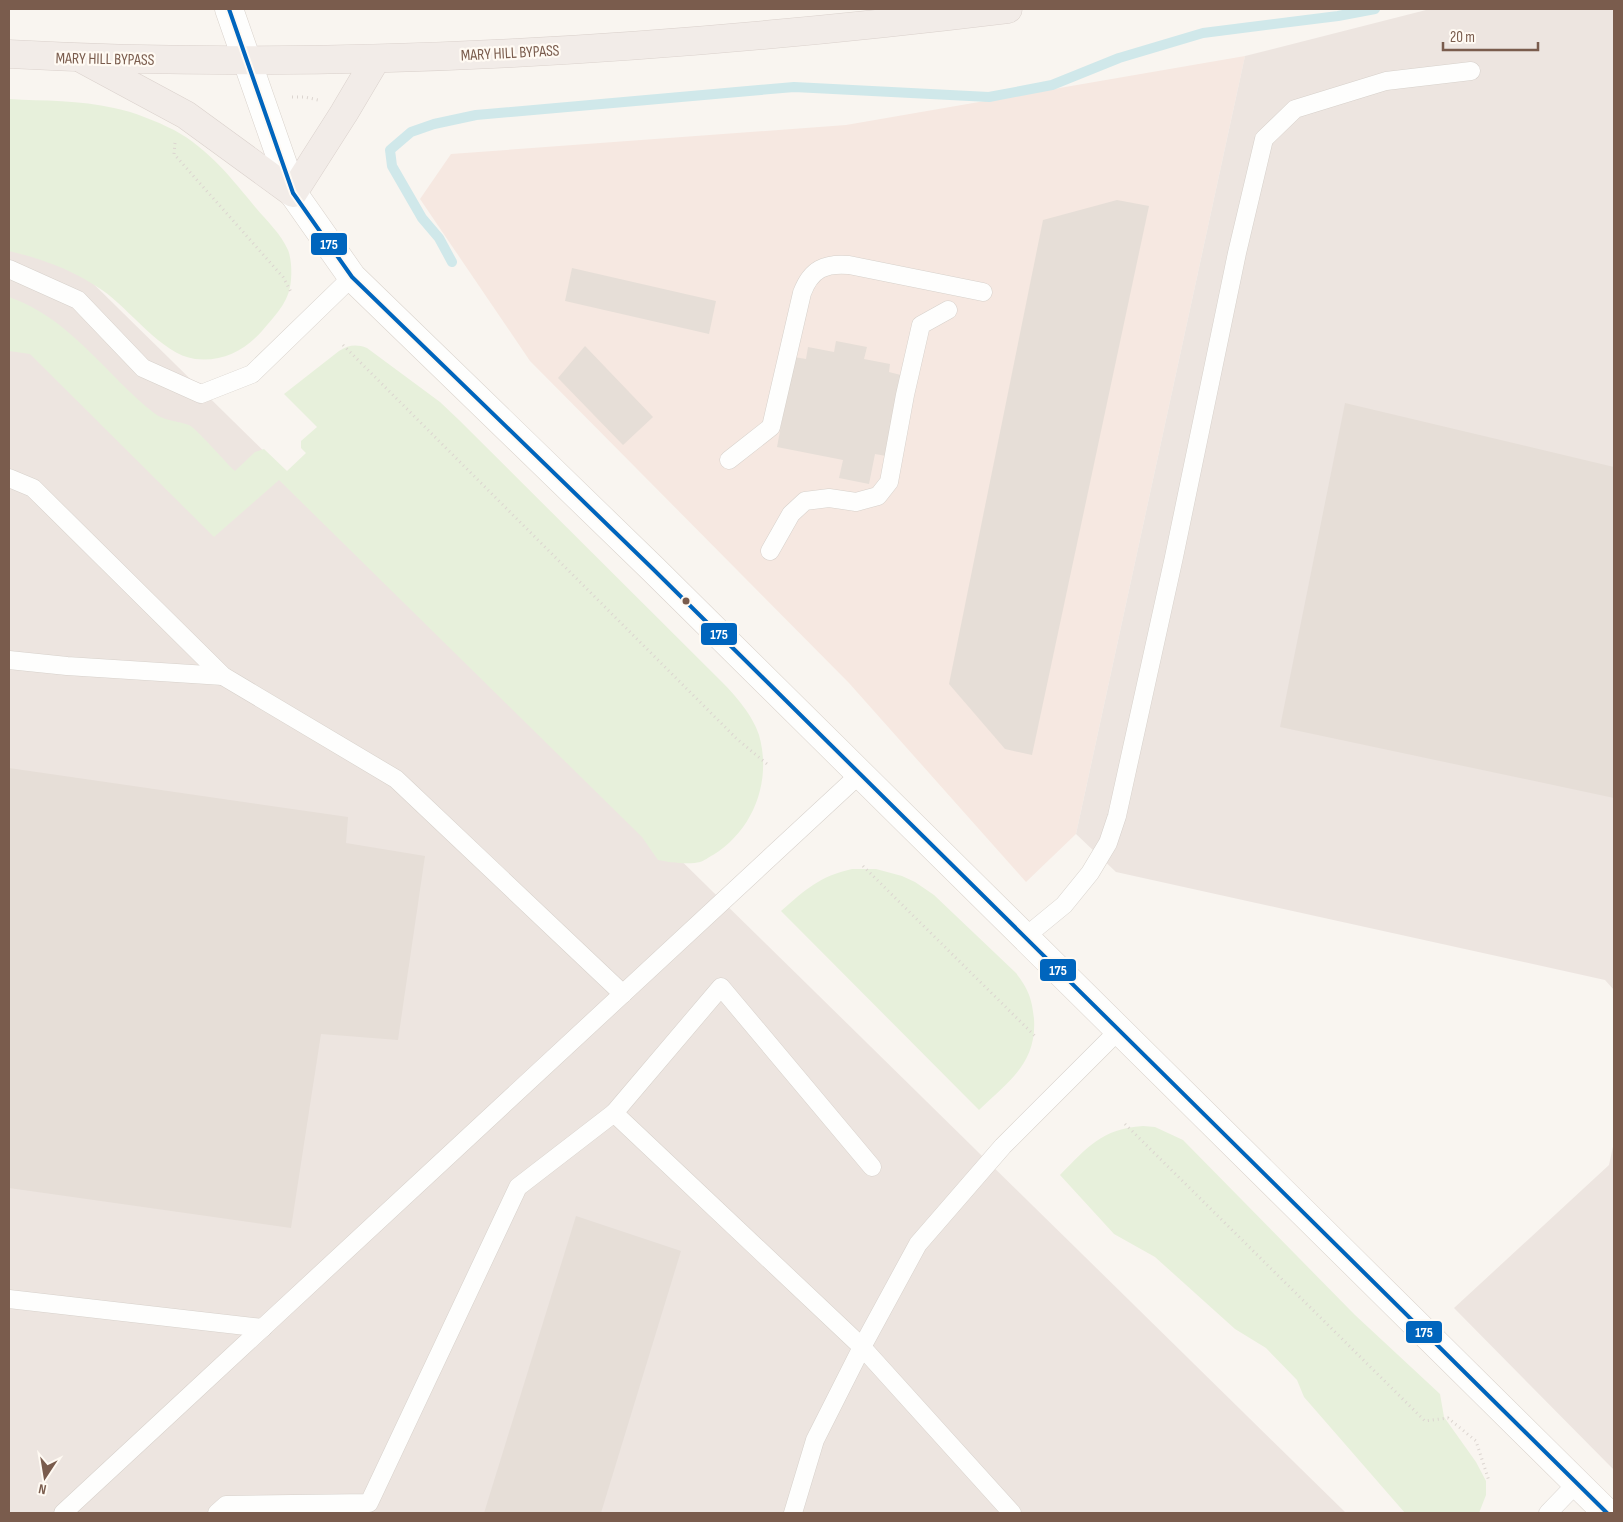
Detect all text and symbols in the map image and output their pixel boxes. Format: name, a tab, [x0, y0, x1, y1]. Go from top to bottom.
scale bar	[1443, 20, 1538, 52]
text: 20 m	[1450, 28, 1475, 47]
street label: MARY HILL BYPASS	[460, 41, 560, 66]
street label: MARY HILL BYPASS	[55, 49, 155, 70]
line badge: 175	[310, 232, 348, 256]
text: 175	[320, 236, 338, 253]
unlabelled marker	[681, 596, 691, 606]
line badge: 175	[700, 622, 738, 646]
text: 175	[710, 626, 728, 643]
line badge: 175	[1039, 958, 1077, 982]
text: 175	[1049, 962, 1067, 979]
line badge: 175	[1405, 1320, 1443, 1344]
text: 175	[1415, 1324, 1433, 1341]
north arrow	[20, 1452, 70, 1502]
text: N	[37, 1480, 48, 1498]

